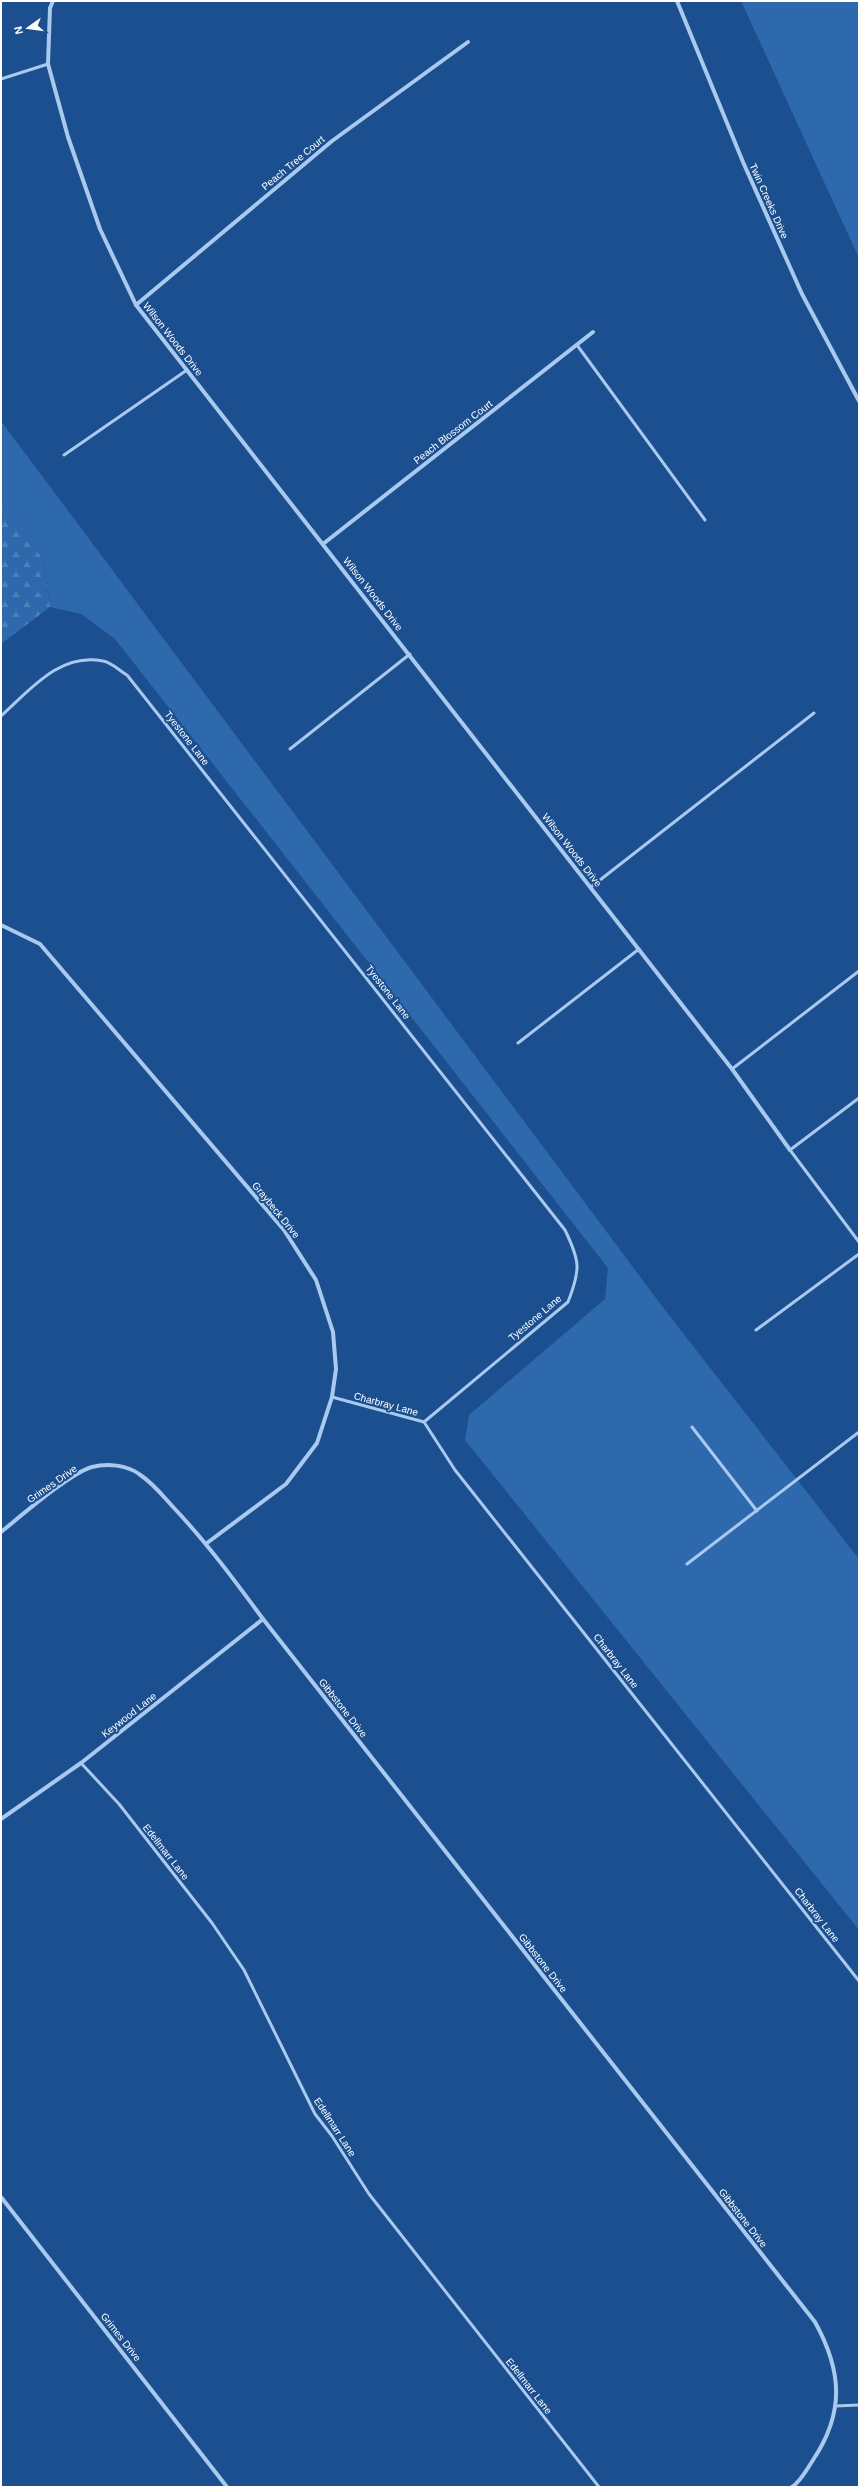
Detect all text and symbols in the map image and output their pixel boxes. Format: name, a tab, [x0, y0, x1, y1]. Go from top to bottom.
north arrow	[8, 8, 48, 48]
text: N	[12, 25, 25, 36]
street label: Peach Tree Court	[259, 133, 327, 192]
street label: Twin Creeks Drive	[747, 162, 791, 241]
street label: Wilson Woods Drive	[141, 300, 205, 378]
street label: Peach Blossom Court	[412, 398, 495, 466]
street label: Wilson Woods Drive	[341, 555, 405, 633]
street label: Tyestone Lane	[162, 709, 212, 768]
street label: Wilson Woods Drive	[540, 811, 604, 889]
street label: Tyestone Lane	[363, 963, 413, 1022]
street label: Graybeck Drive	[250, 1180, 302, 1241]
street label: Tyestone Lane	[506, 1292, 564, 1343]
street label: Charbray Lane	[353, 1390, 420, 1418]
street label: Grimes Drive	[25, 1463, 79, 1505]
street label: Charbray Lane	[591, 1632, 641, 1691]
street label: Gibbstone Drive	[317, 1676, 370, 1740]
street label: Keywood Lane	[100, 1690, 159, 1740]
street label: Edellmarr Lane	[141, 1822, 191, 1882]
street label: Charbray Lane	[792, 1886, 842, 1945]
street label: Gibbstone Drive	[517, 1931, 570, 1995]
street label: Edellmarr Lane	[312, 2096, 358, 2159]
street label: Gibbstone Drive	[717, 2186, 770, 2250]
street label: Grimes Drive	[99, 2311, 144, 2364]
street label: Edellmarr Lane	[504, 2356, 554, 2416]

